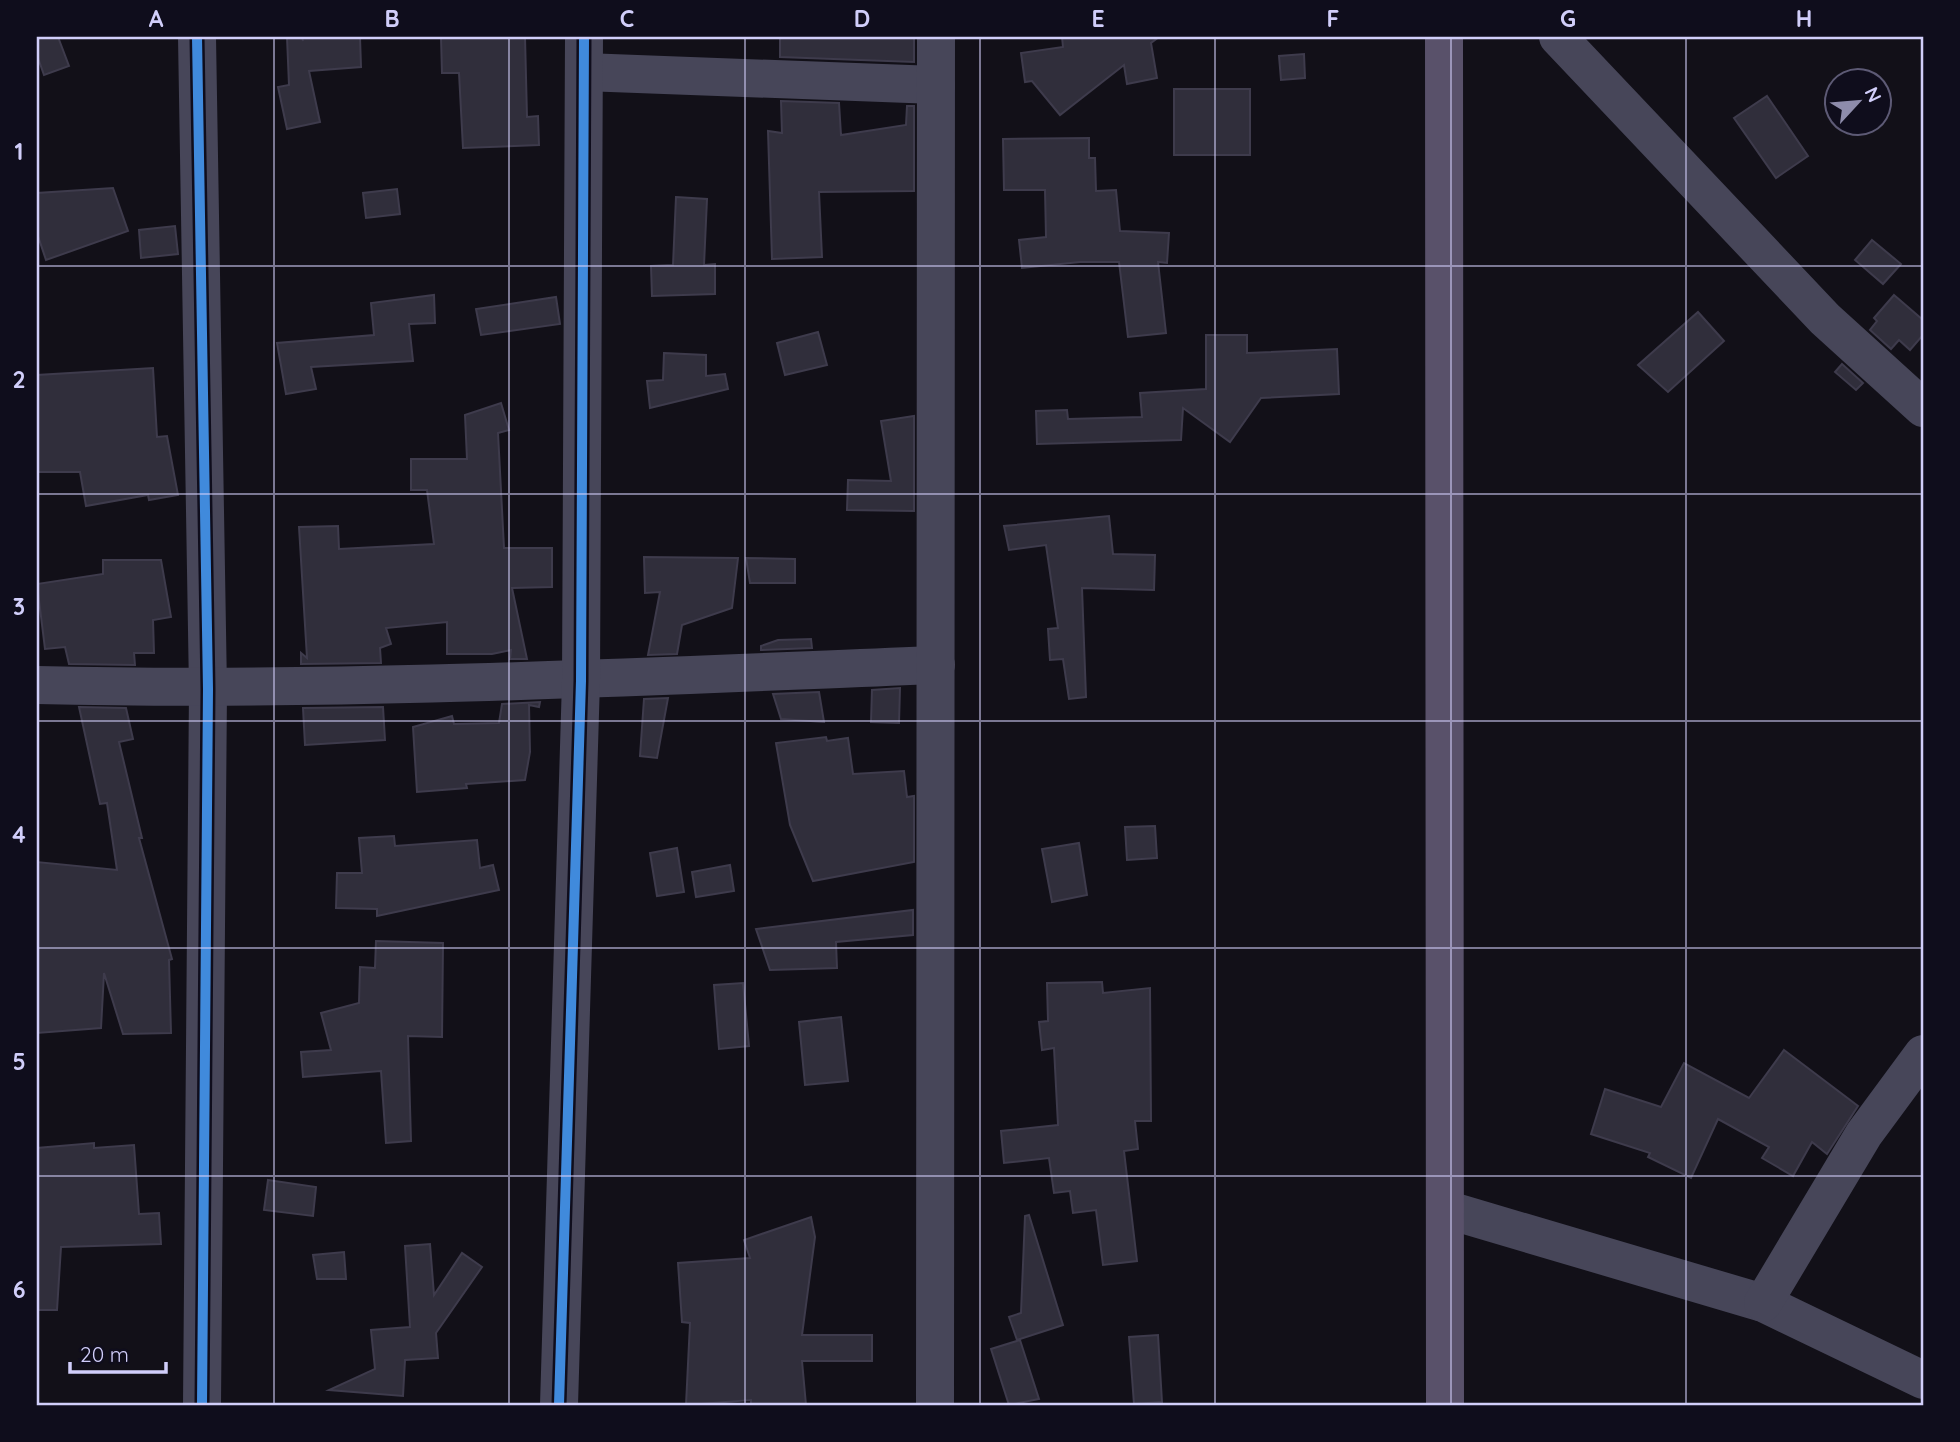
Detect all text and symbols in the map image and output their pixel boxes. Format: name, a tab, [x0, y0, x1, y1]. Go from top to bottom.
text: A	[149, 4, 164, 33]
text: B	[384, 4, 400, 33]
text: C	[620, 4, 634, 33]
text: D	[854, 4, 870, 33]
text: E	[1091, 4, 1105, 33]
text: F	[1327, 4, 1339, 33]
text: G	[1560, 4, 1576, 33]
text: H	[1796, 4, 1812, 33]
north arrow	[1824, 66, 1894, 136]
text: N	[1859, 83, 1887, 106]
text: 1	[15, 137, 23, 166]
text: 2	[12, 365, 26, 394]
text: 3	[13, 592, 25, 621]
text: 4	[12, 820, 26, 849]
text: 5	[12, 1047, 26, 1076]
text: 6	[13, 1275, 25, 1304]
scale bar	[70, 1330, 166, 1374]
text: 20 m	[80, 1341, 129, 1367]

